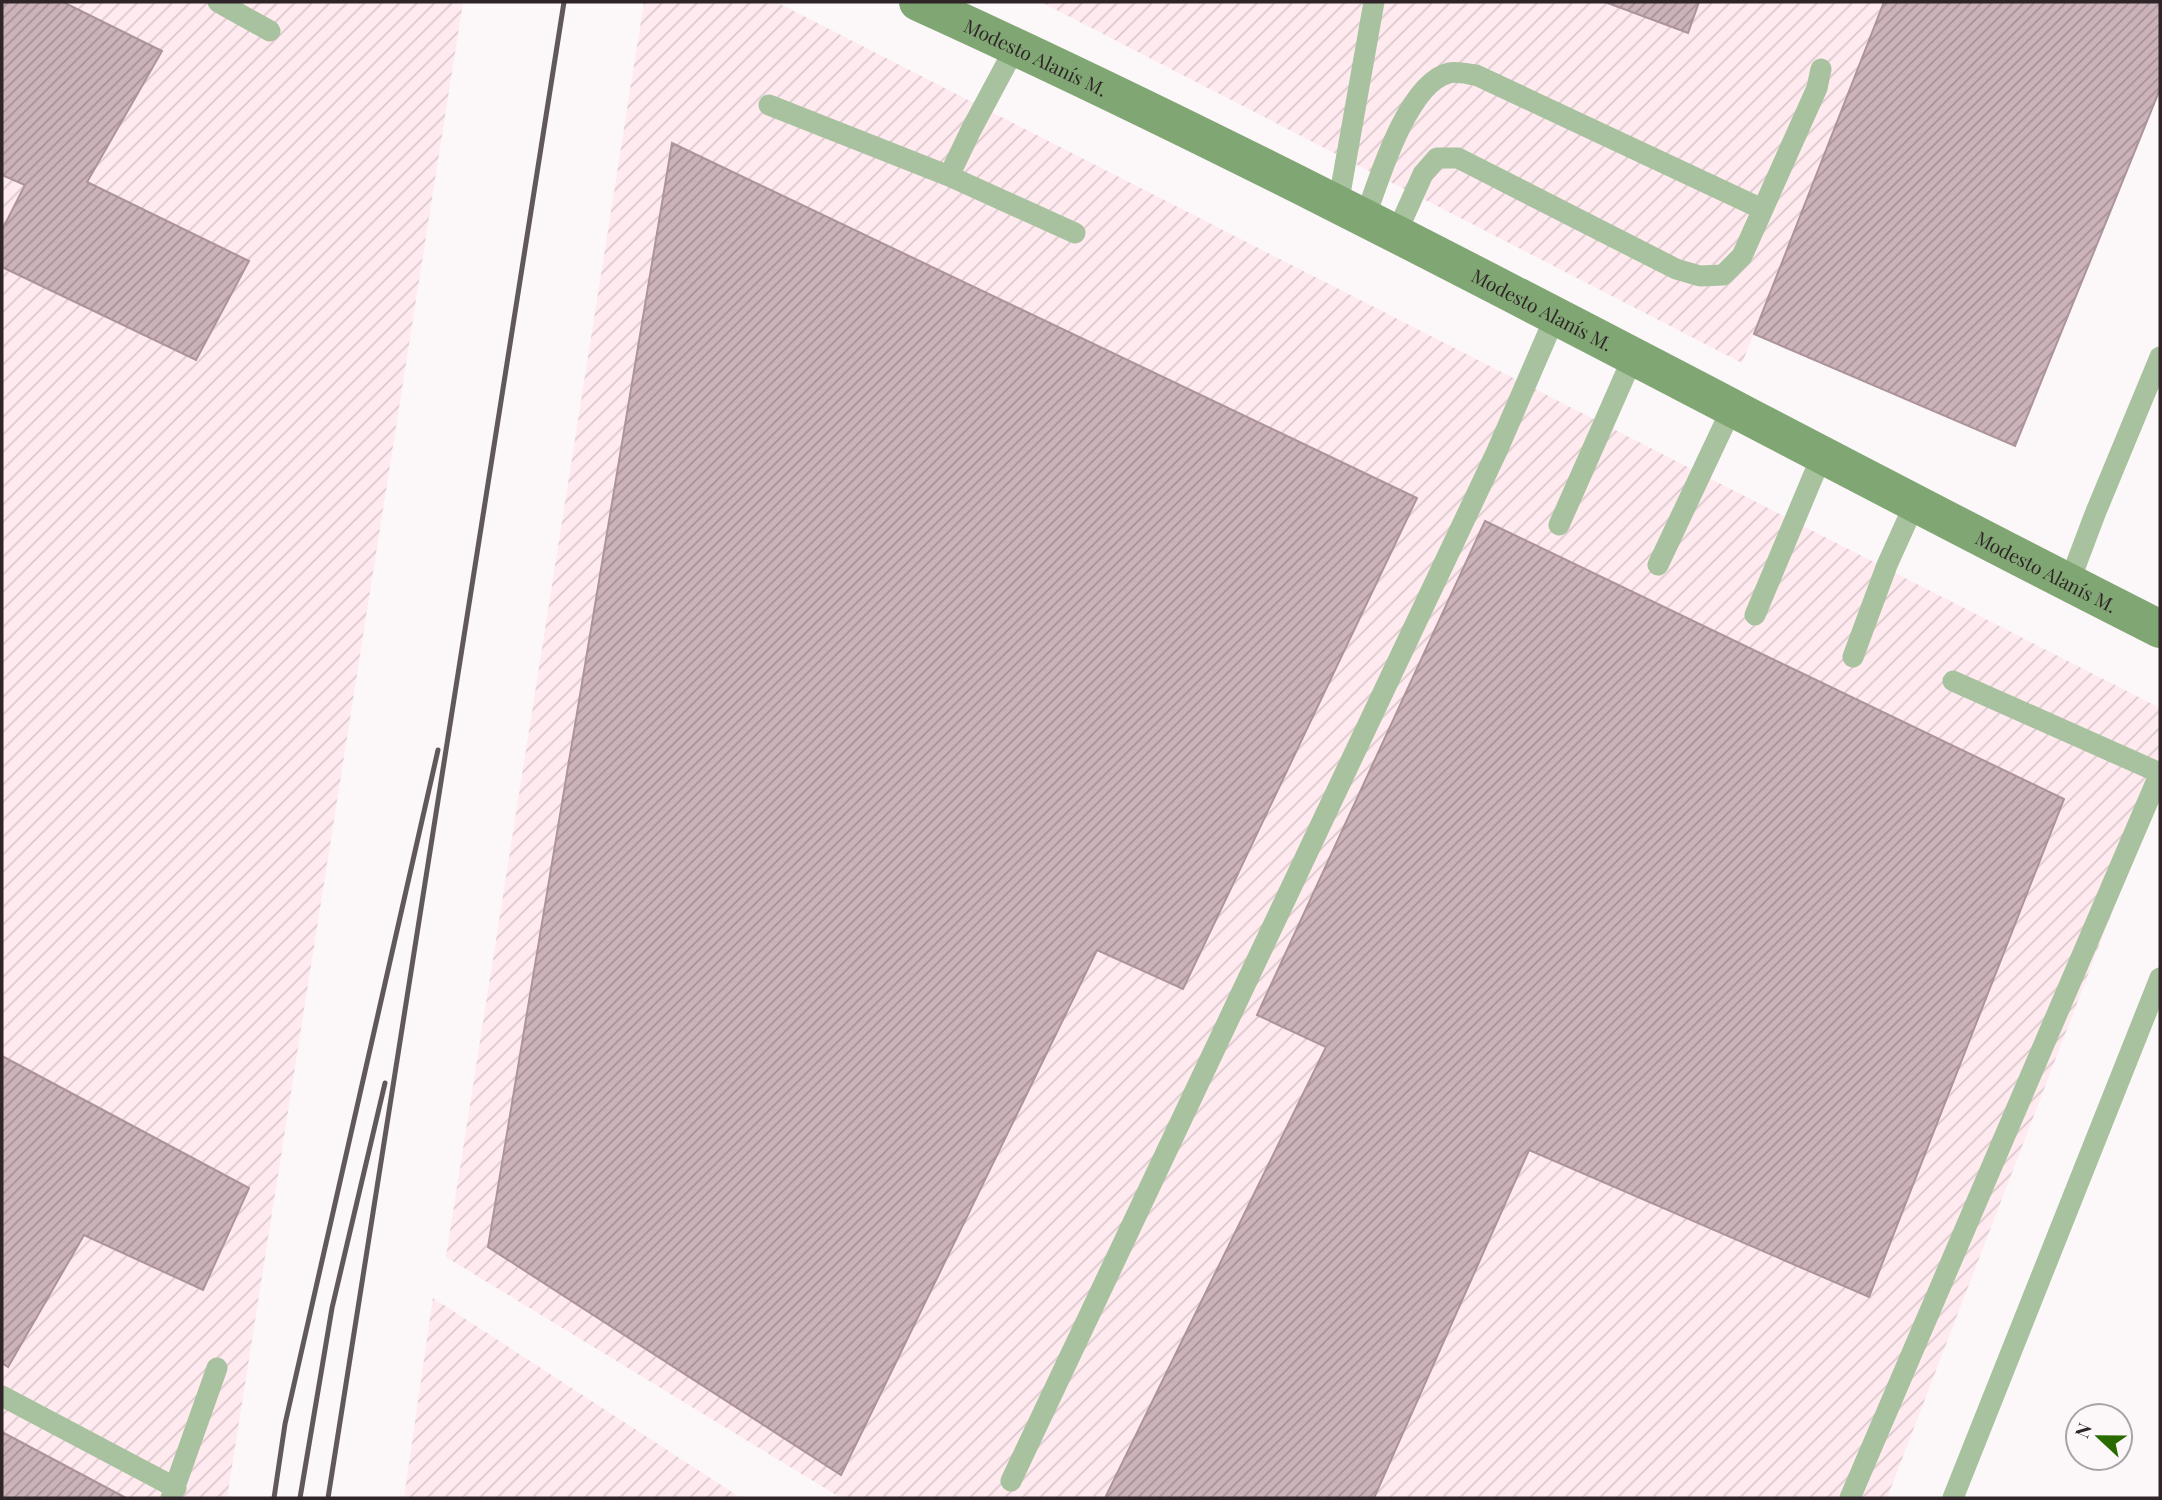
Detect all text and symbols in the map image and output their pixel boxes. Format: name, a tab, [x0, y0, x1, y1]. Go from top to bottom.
street label: Modesto Alanís M.	[960, 12, 1112, 102]
street label: Modesto Alanís M.	[1467, 262, 1617, 357]
street label: Modesto Alanís M.	[1971, 524, 2122, 618]
north arrow	[2064, 1402, 2134, 1472]
text: N	[2068, 1419, 2097, 1441]

